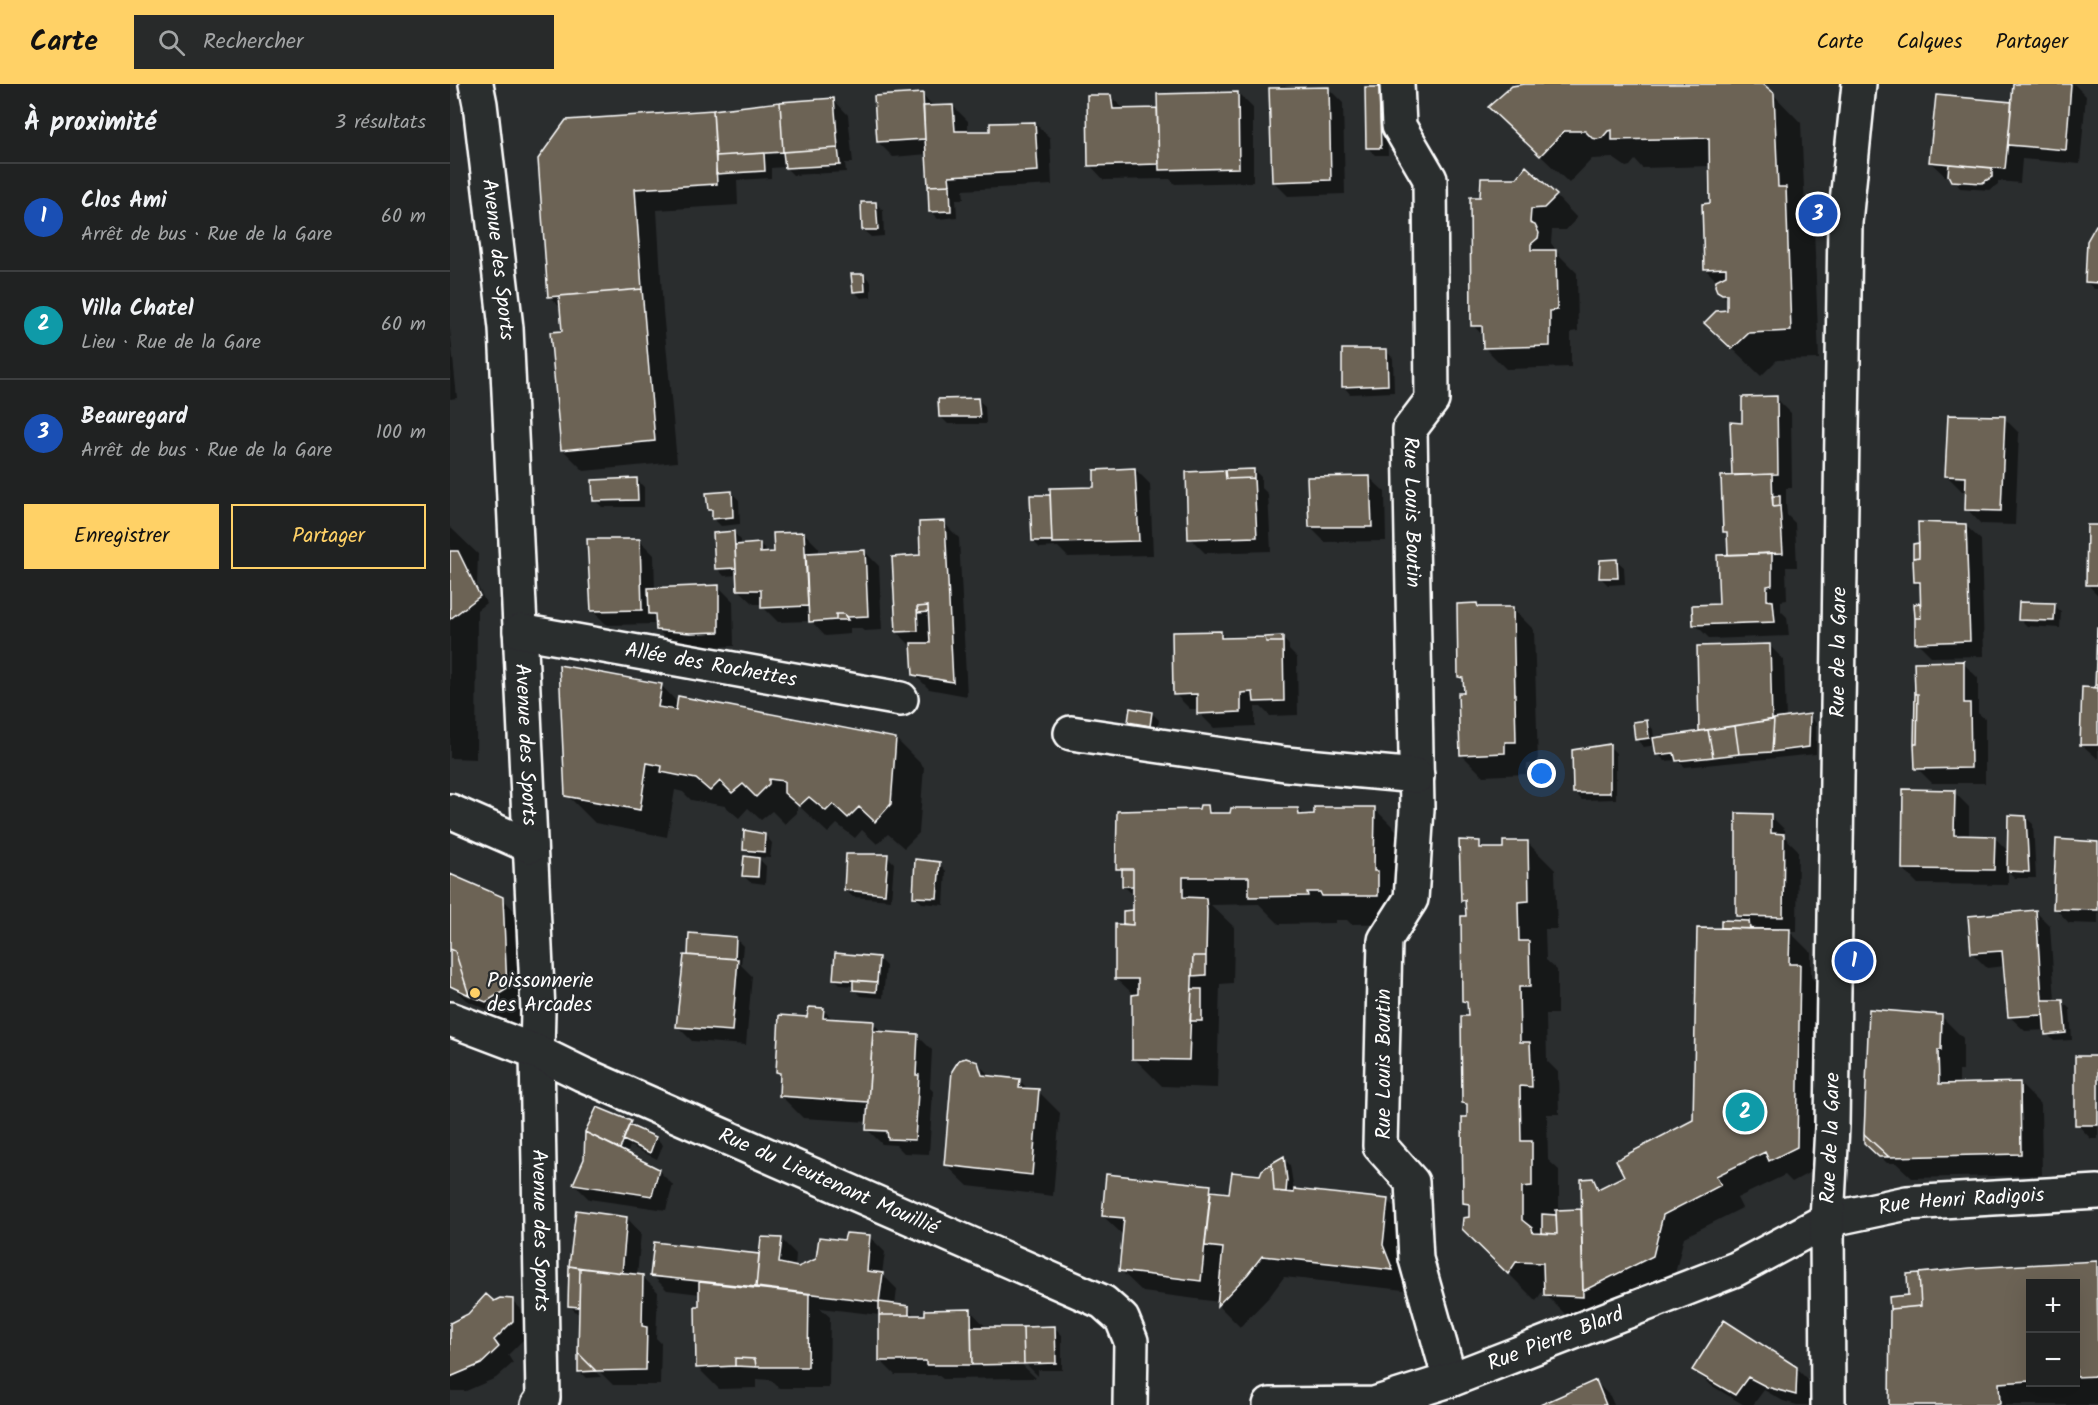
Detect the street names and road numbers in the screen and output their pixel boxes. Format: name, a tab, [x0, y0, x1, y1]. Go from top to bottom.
street label: Avenue des Sports	[472, 177, 523, 341]
street label: Rue Louis Boutin	[1394, 436, 1429, 588]
street label: Rue de la Gare	[1821, 586, 1856, 718]
street label: Allée des Rochettes	[622, 634, 800, 697]
street label: Avenue des Sports	[505, 663, 546, 827]
street label: Rue Louis Boutin	[1368, 989, 1401, 1140]
street label: Rue de la Gare	[1811, 1072, 1849, 1204]
street label: Rue du Lieutenant Mouillié	[713, 1119, 944, 1245]
street label: Avenue des Sports	[522, 1149, 558, 1312]
street label: Rue Henri Radigois	[1875, 1179, 2045, 1225]
street label: Rue Pierre Blard	[1483, 1297, 1629, 1380]

